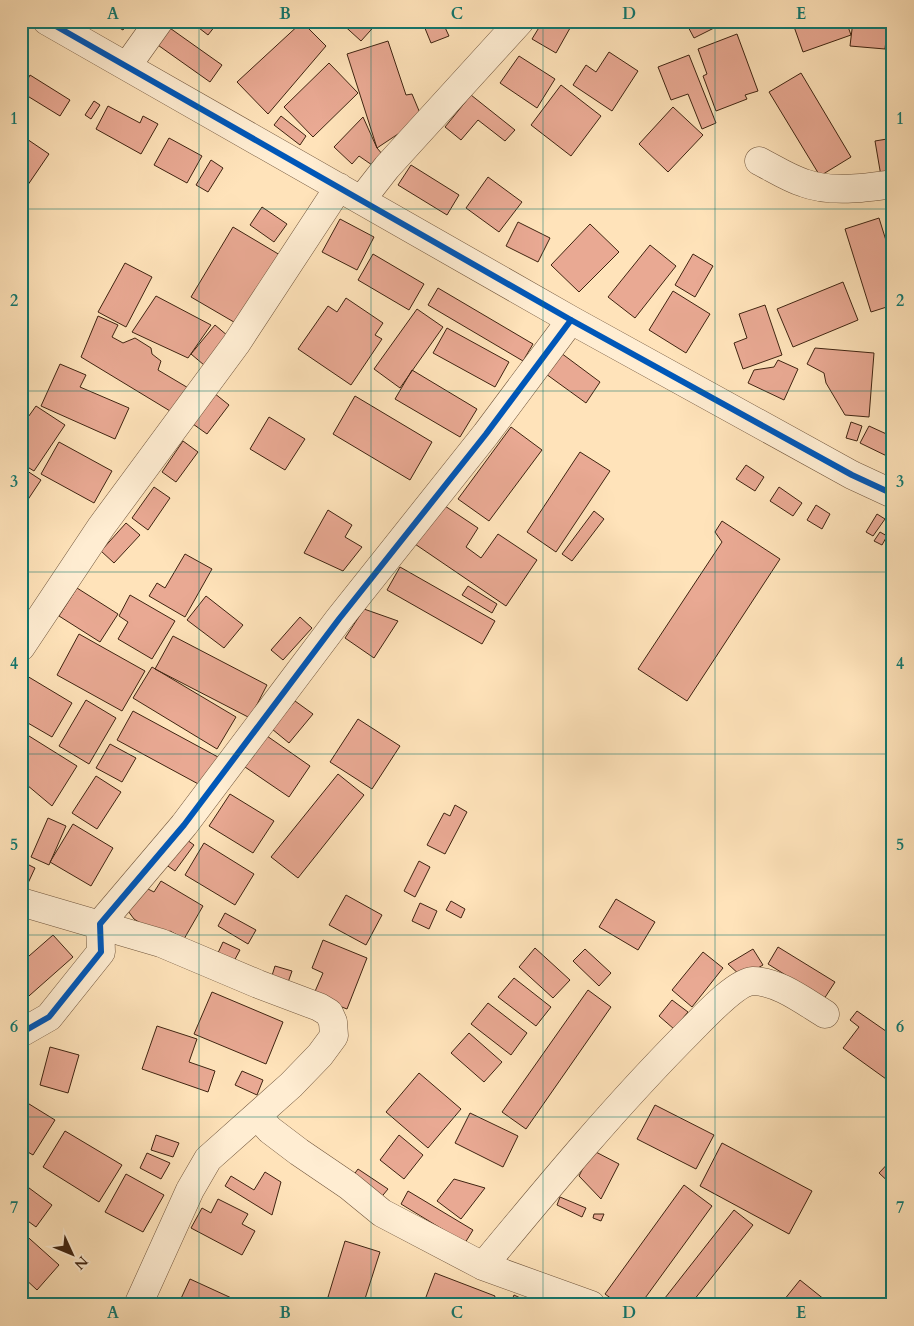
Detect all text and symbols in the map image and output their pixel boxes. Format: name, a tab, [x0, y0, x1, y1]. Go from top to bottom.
text: A	[107, 3, 119, 25]
text: B	[279, 3, 291, 25]
text: C	[451, 3, 463, 25]
text: D	[622, 3, 636, 25]
text: E	[796, 3, 806, 25]
text: 1	[10, 108, 18, 130]
text: 1	[896, 108, 904, 130]
text: 2	[10, 290, 18, 312]
text: 2	[896, 290, 904, 312]
text: 3	[10, 471, 18, 493]
text: 3	[896, 471, 904, 493]
text: 4	[10, 653, 18, 675]
text: 4	[896, 653, 904, 675]
text: 5	[10, 834, 18, 856]
text: 5	[896, 834, 904, 856]
text: 6	[10, 1016, 18, 1038]
text: 6	[896, 1016, 904, 1038]
text: 7	[10, 1197, 18, 1219]
text: 7	[896, 1197, 904, 1219]
north arrow	[48, 1228, 98, 1278]
text: N	[70, 1252, 92, 1274]
text: A	[107, 1302, 119, 1324]
text: B	[279, 1302, 291, 1324]
text: C	[451, 1302, 463, 1324]
text: D	[622, 1302, 636, 1324]
text: E	[796, 1302, 806, 1324]

